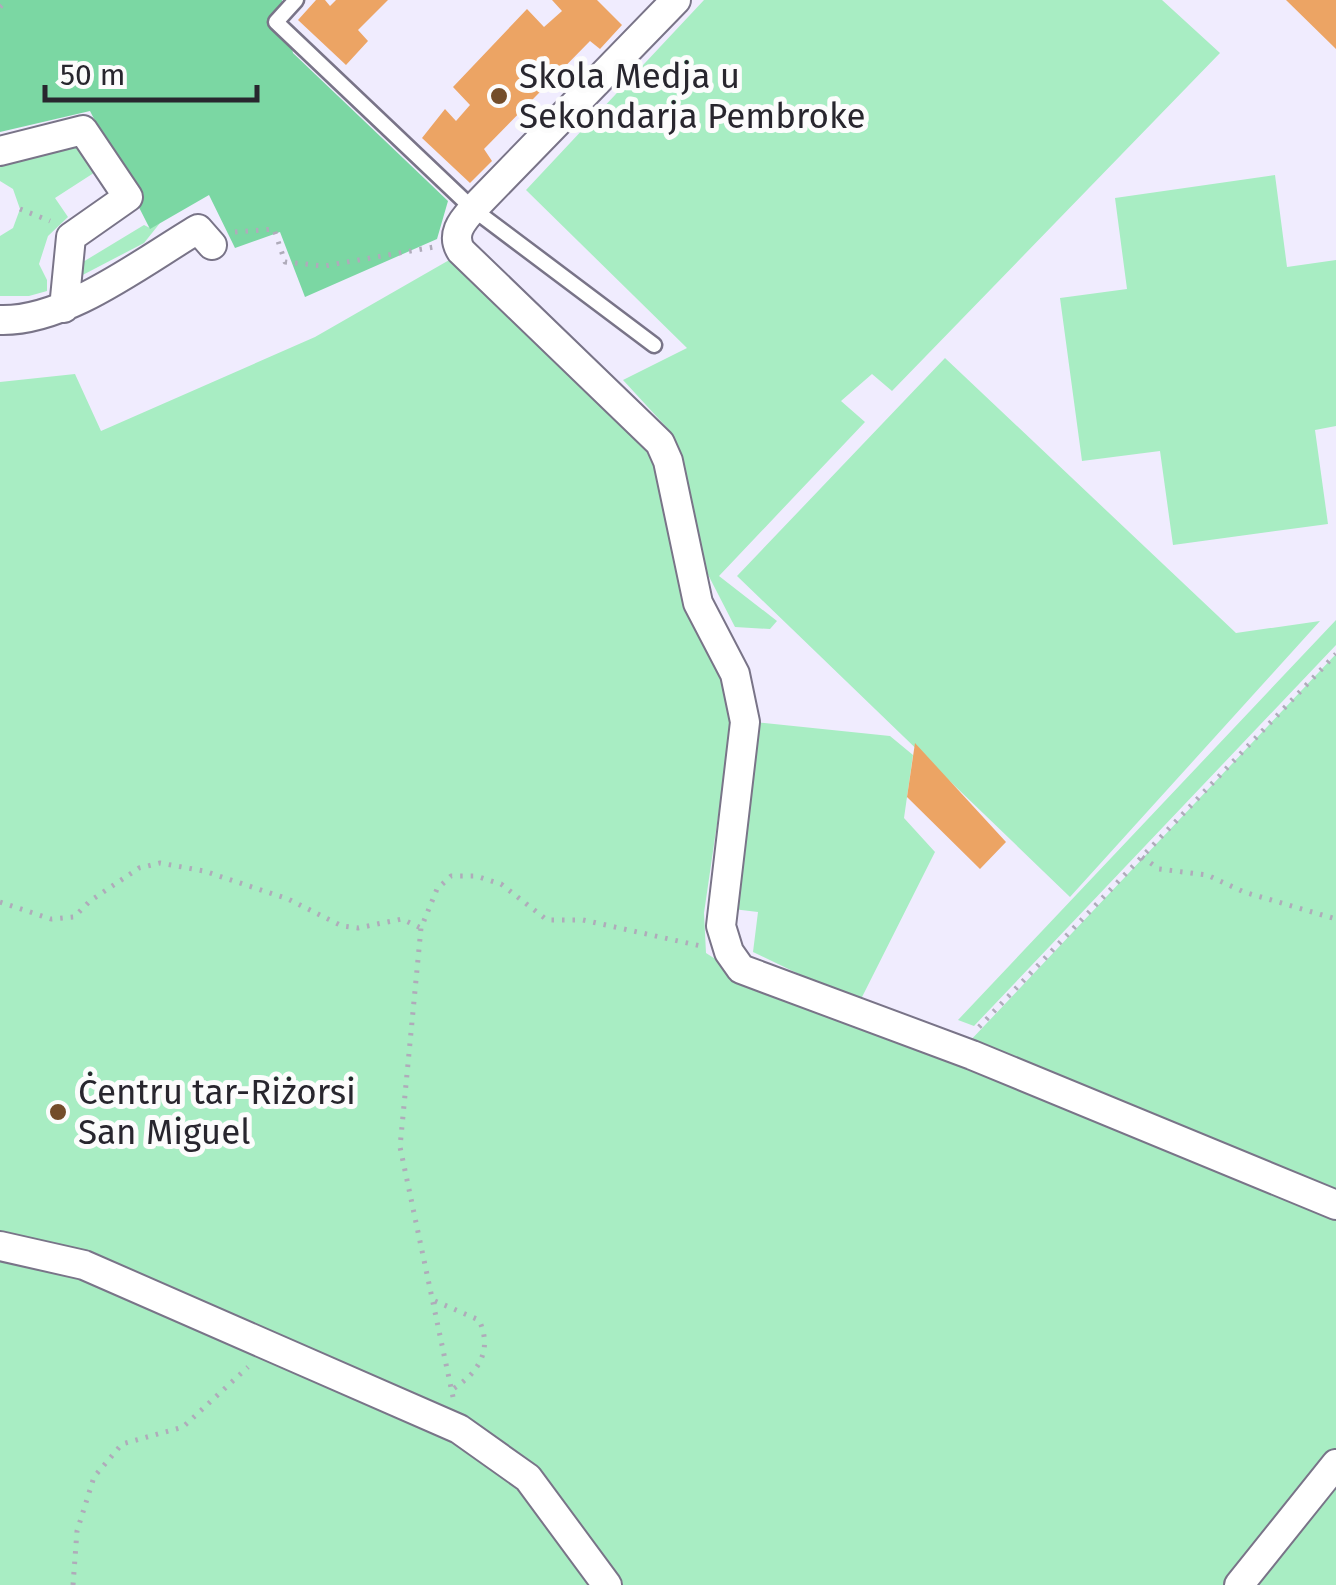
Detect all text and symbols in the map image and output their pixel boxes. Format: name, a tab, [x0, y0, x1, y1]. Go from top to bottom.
scale bar	[45, 40, 258, 102]
place label: Skola Medja u Sekondarja Pembroke	[519, 55, 866, 137]
text: 50 m	[60, 57, 125, 93]
marker: Skola Medja u Sekondarja Pembroke	[488, 85, 510, 107]
place label: Ċentru tar-Riżorsi San Miguel	[78, 1071, 356, 1153]
marker: Ċentru tar-Riżorsi San Miguel	[47, 1101, 69, 1123]

